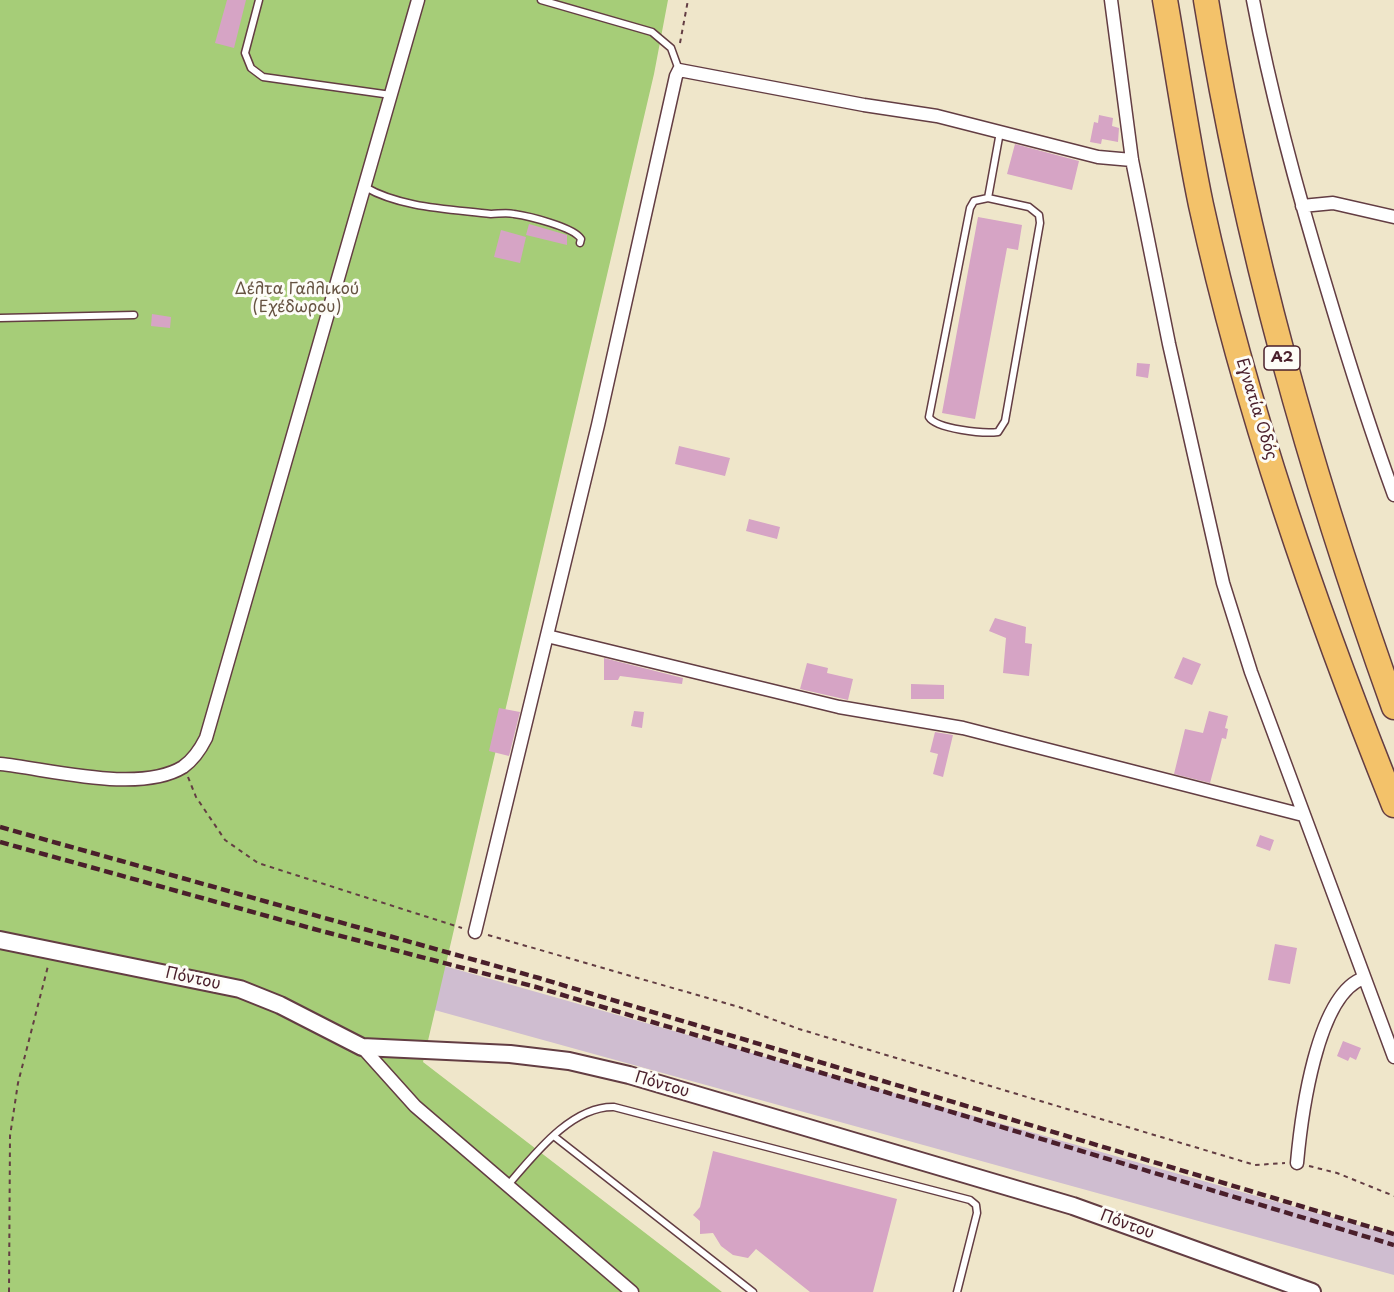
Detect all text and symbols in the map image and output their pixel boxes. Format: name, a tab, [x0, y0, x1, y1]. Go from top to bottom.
park label: Δέλτα Γαλλικού (Εχέδωρου)	[235, 280, 359, 318]
road number: Α2	[1264, 346, 1300, 370]
street label: Εγνατία Οδός	[1231, 356, 1281, 462]
street label: Πόντου	[164, 964, 222, 994]
street label: Πόντου	[633, 1068, 691, 1102]
street label: Πόντου	[1097, 1206, 1157, 1244]

